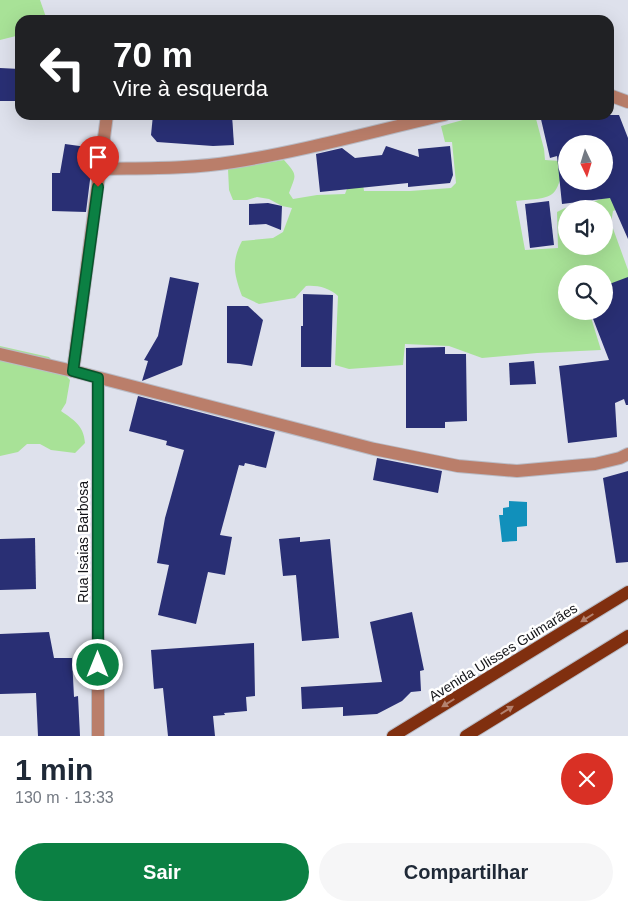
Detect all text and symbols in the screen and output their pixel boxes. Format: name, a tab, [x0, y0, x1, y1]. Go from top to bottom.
icon: left	[30, 35, 95, 100]
text: 70 m	[113, 35, 193, 74]
text: Vire à esquerda	[113, 76, 268, 101]
north arrow	[558, 135, 612, 190]
map controls	[558, 135, 613, 320]
pin	[77, 136, 119, 187]
icon: arrive	[84, 143, 112, 171]
button: sound	[558, 200, 613, 255]
button: search	[558, 265, 613, 320]
street label: Rua Isaias Barbosa	[75, 481, 91, 603]
street label: Avenida Ulisses Guimarães	[426, 600, 580, 704]
one-way arrow	[580, 613, 593, 622]
position arrow	[71, 638, 123, 690]
one-way arrow	[442, 699, 455, 708]
one-way arrow	[501, 706, 514, 715]
text: 1 min	[15, 753, 93, 786]
button: close	[561, 753, 613, 805]
text: 130 m · 13:33	[15, 789, 114, 806]
button: Sair	[15, 843, 309, 901]
button: Compartilhar	[319, 843, 613, 901]

